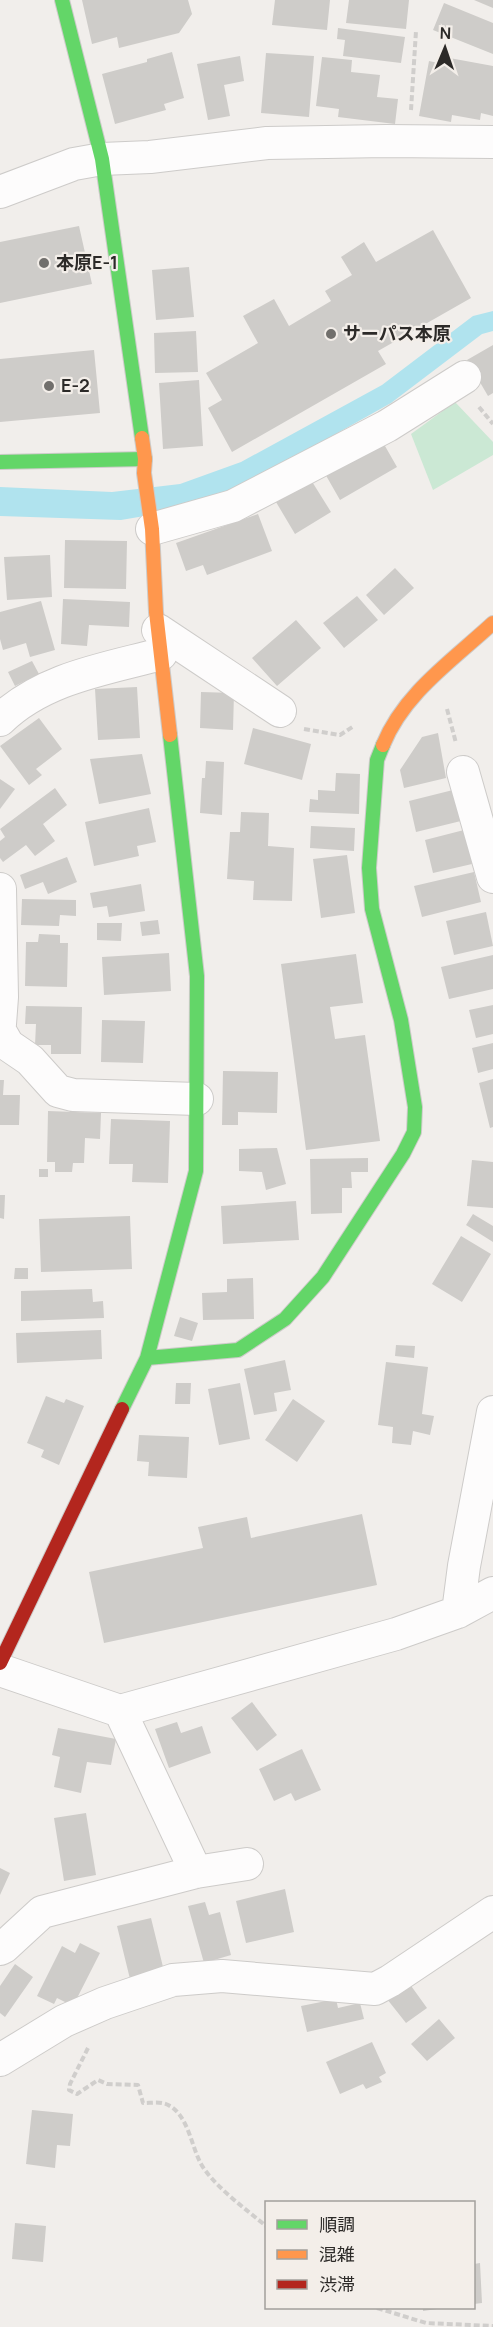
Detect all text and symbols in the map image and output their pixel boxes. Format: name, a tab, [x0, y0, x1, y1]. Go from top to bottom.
north arrow	[415, 18, 475, 78]
text: N	[439, 22, 452, 44]
place label: 本原E-1	[56, 250, 118, 274]
marker: 本原E-1	[37, 256, 51, 270]
place label: サーパス本原	[343, 321, 451, 345]
marker: サーパス本原	[324, 327, 338, 341]
place label: E-2	[61, 373, 90, 397]
marker: E-2	[42, 379, 56, 393]
legend	[265, 2201, 475, 2309]
text: 順調	[319, 2212, 355, 2236]
text: 混雑	[319, 2242, 355, 2266]
text: 渋滞	[319, 2272, 355, 2296]

